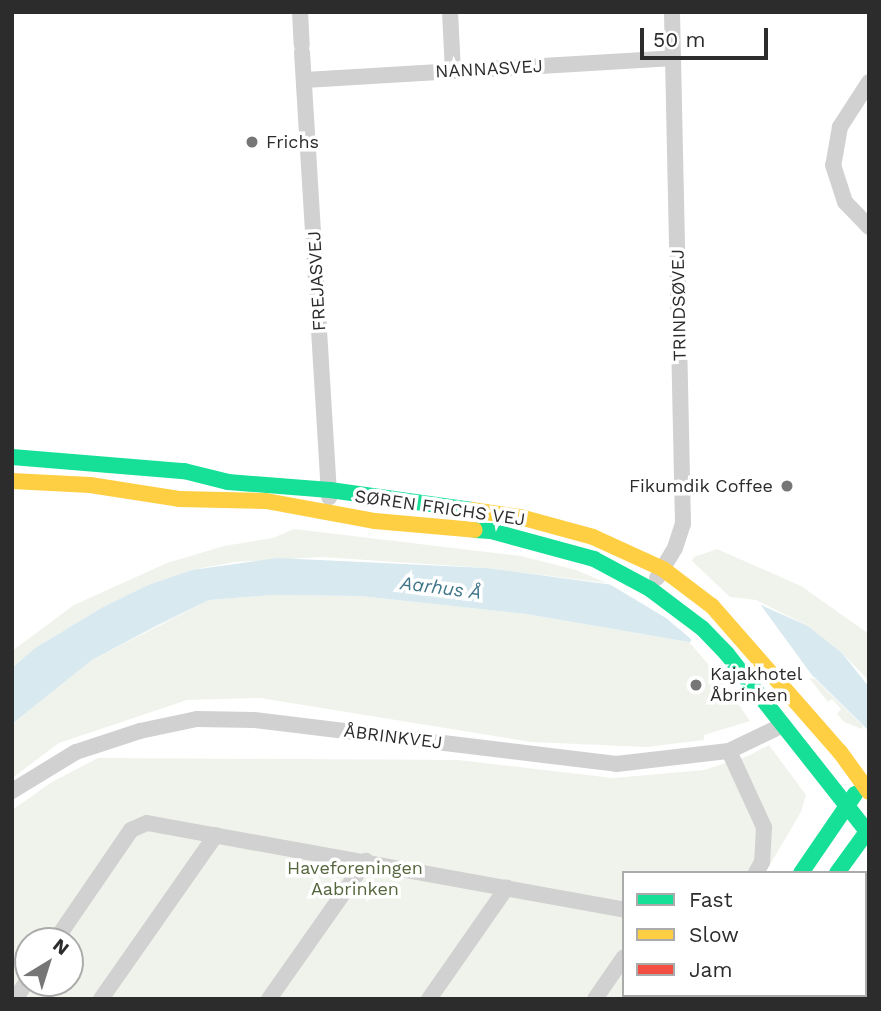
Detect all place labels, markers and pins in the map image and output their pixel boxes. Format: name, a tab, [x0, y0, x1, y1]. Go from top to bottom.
place label: Frichs	[266, 131, 319, 153]
marker: Frichs	[244, 134, 260, 150]
place label: Fikumdik Coffee	[629, 475, 773, 497]
marker: Fikumdik Coffee	[779, 478, 795, 494]
place label: Kajakhotel Åbrinken	[710, 664, 802, 706]
marker: Kajakhotel Åbrinken	[688, 677, 704, 693]

